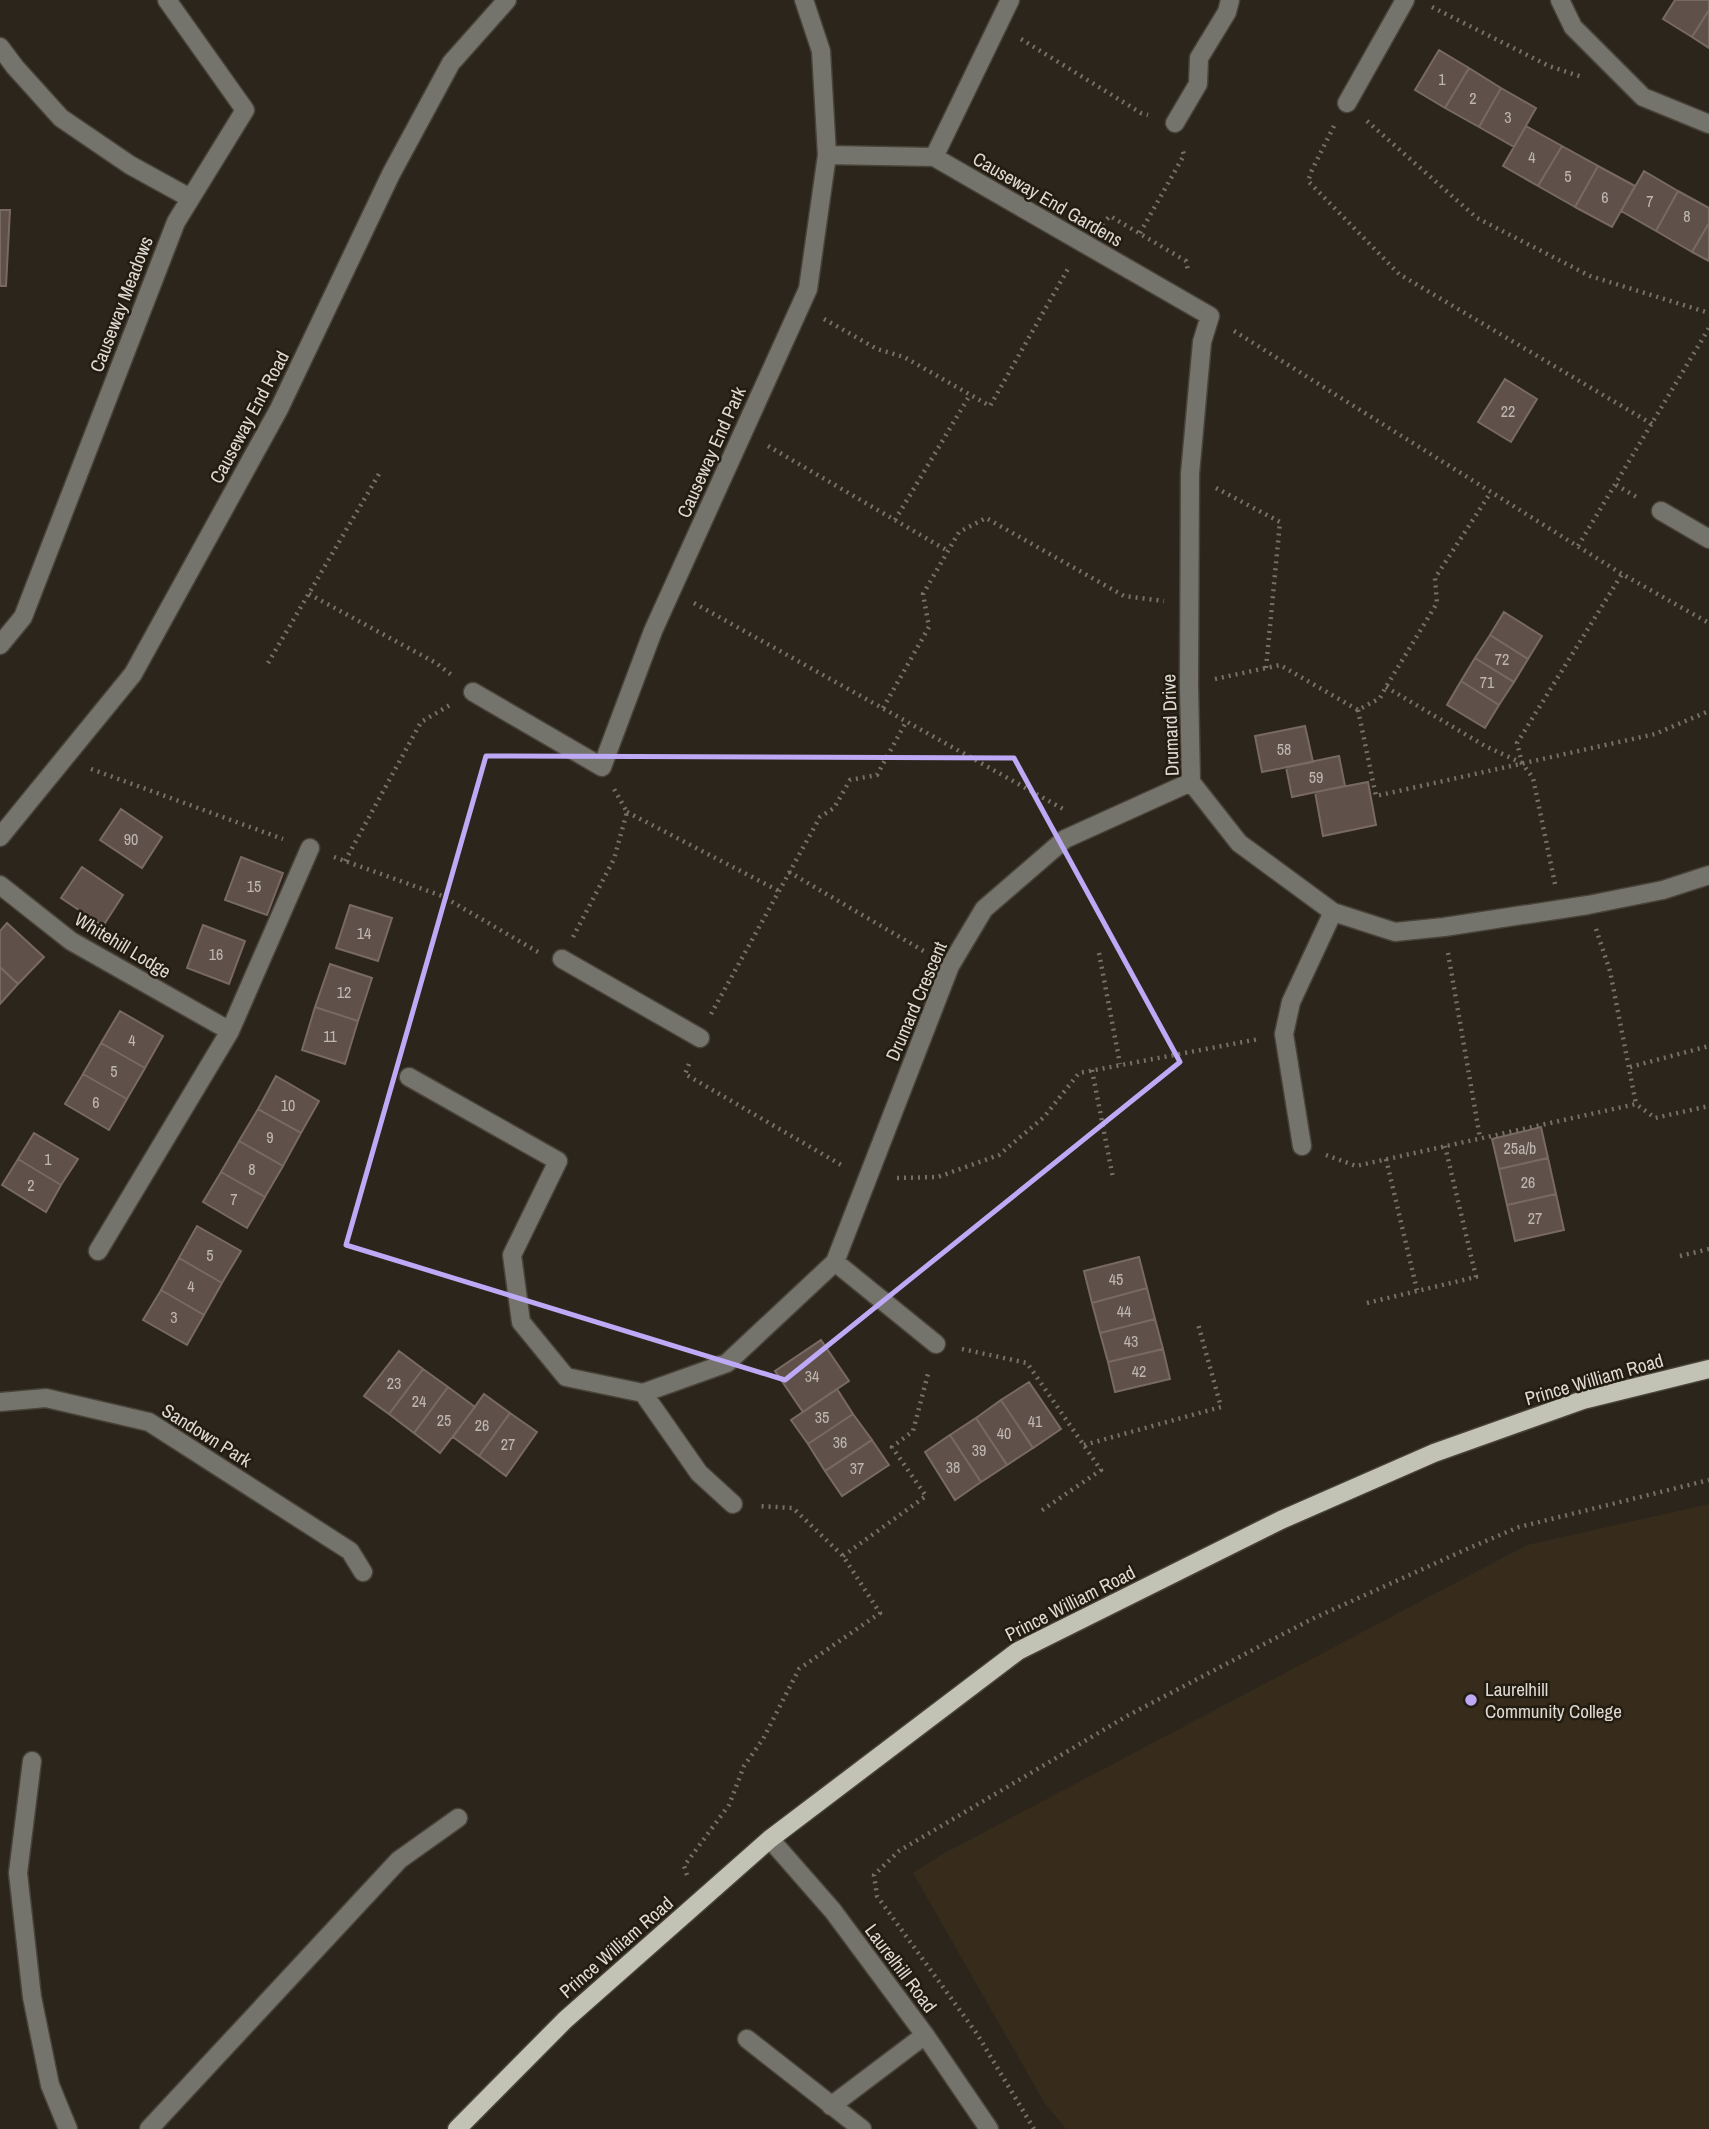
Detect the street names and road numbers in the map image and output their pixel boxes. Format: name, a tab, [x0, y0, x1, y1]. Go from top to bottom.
street label: Causeway End Gardens	[968, 146, 1128, 253]
street label: Causeway Meadows	[83, 232, 159, 376]
street label: Causeway End Road	[203, 346, 295, 488]
street label: Causeway End Park	[670, 382, 752, 522]
street label: Drumard Drive	[1155, 673, 1185, 777]
street label: Whitehill Lodge	[70, 906, 176, 984]
street label: Drumard Crescent	[879, 937, 953, 1065]
street label: Prince William Road	[1522, 1347, 1666, 1411]
street label: Sandown Park	[157, 1397, 257, 1473]
street label: Prince William Road	[1000, 1559, 1140, 1647]
street label: Prince William Road	[554, 1890, 678, 2004]
street label: Laurelhill Road	[859, 1918, 943, 2018]

